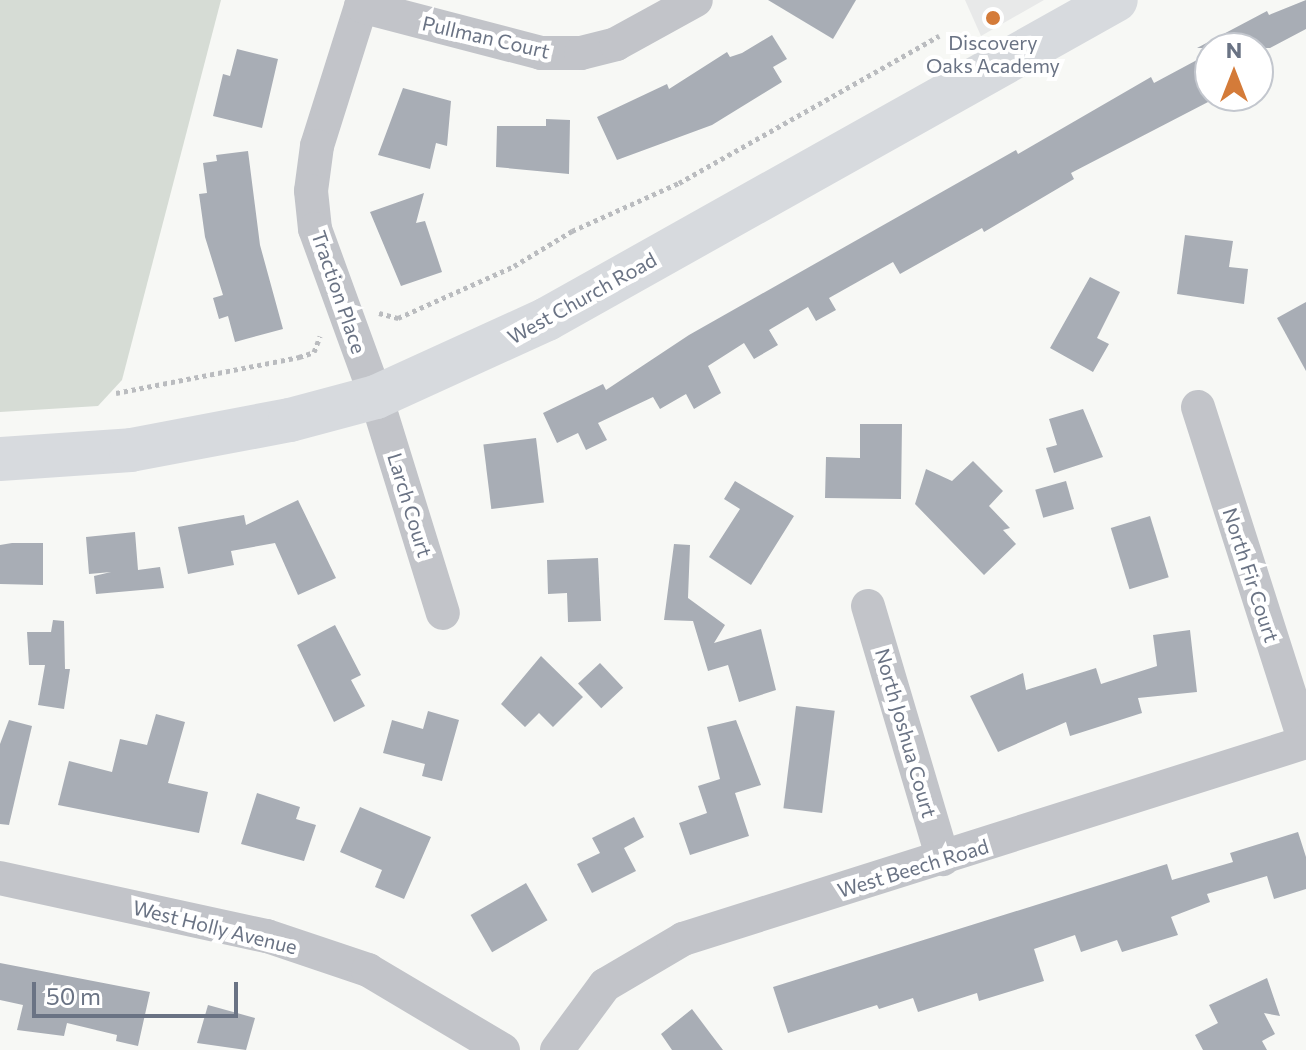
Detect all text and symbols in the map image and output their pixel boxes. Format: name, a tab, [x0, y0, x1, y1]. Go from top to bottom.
marker: Discovery Oaks Academy	[984, 9, 1002, 27]
street label: Pullman Court	[420, 11, 552, 63]
place label: Discovery Oaks Academy	[926, 30, 1060, 77]
north arrow	[1194, 32, 1274, 112]
text: N	[1226, 36, 1242, 63]
street label: Traction Place	[307, 227, 371, 357]
street label: West Church Road	[503, 247, 661, 349]
street label: Larch Court	[383, 450, 437, 560]
street label: North Fir Court	[1218, 505, 1284, 645]
street label: North Joshua Court	[870, 646, 942, 820]
street label: West Beech Road	[835, 834, 991, 902]
street label: West Holly Avenue	[130, 895, 300, 959]
scale bar	[36, 966, 242, 1016]
text: 50 m	[46, 981, 101, 1010]

